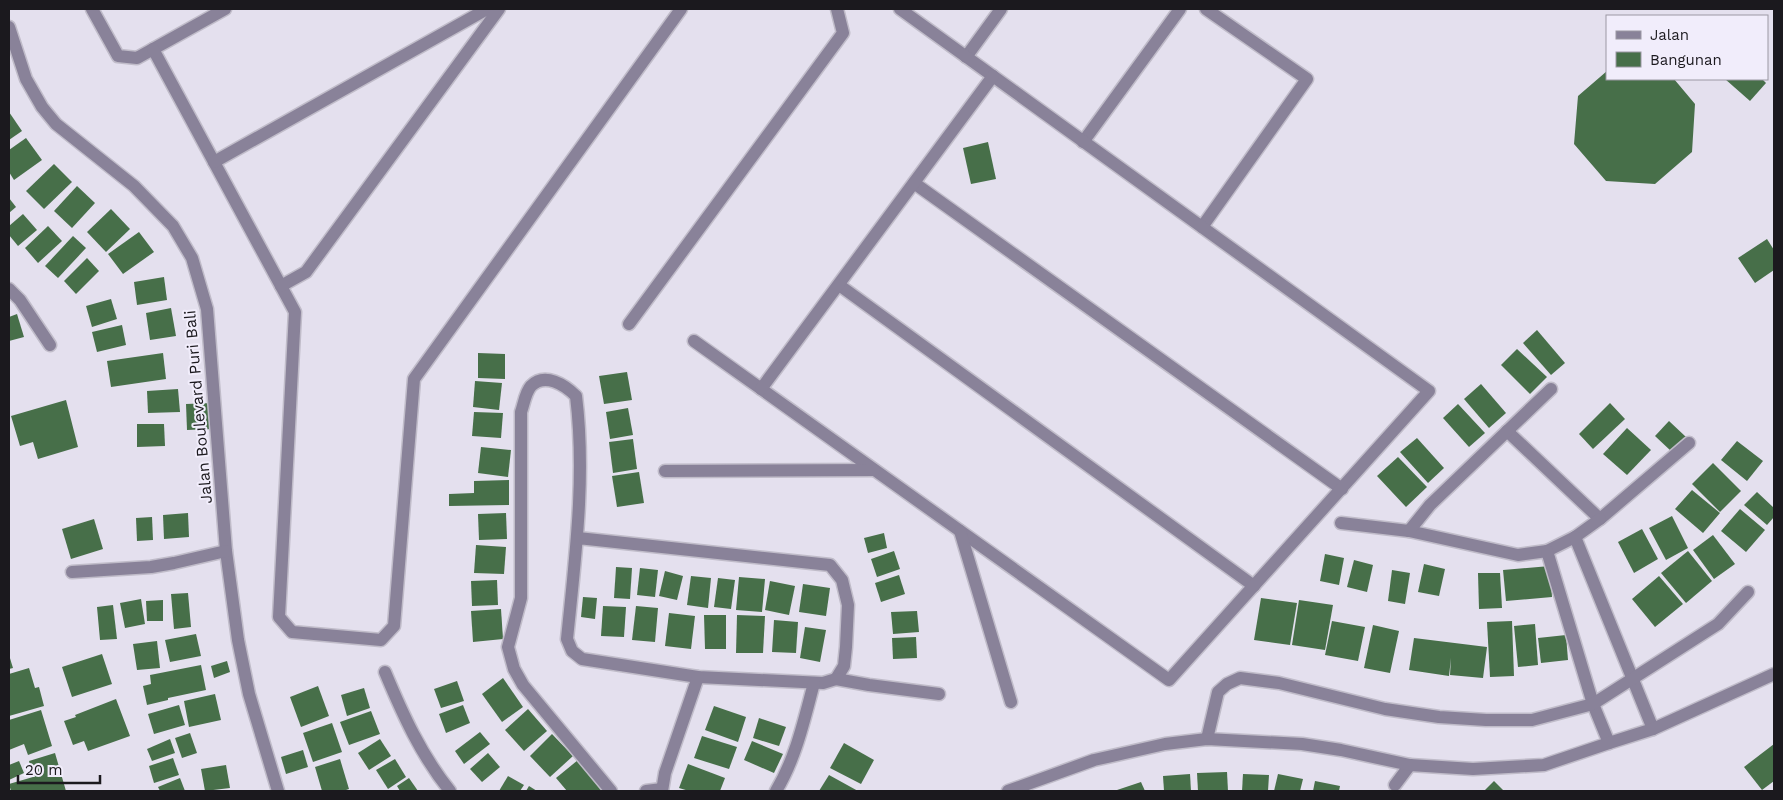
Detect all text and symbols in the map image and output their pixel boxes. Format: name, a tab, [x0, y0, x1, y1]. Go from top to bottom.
legend	[1606, 15, 1768, 80]
text: Jalan	[1650, 26, 1689, 44]
text: Bangunan	[1650, 51, 1722, 69]
street label: Jalan Boulevard Puri Bali	[180, 309, 216, 505]
scale bar	[18, 752, 100, 784]
text: 20 m	[25, 761, 63, 779]

